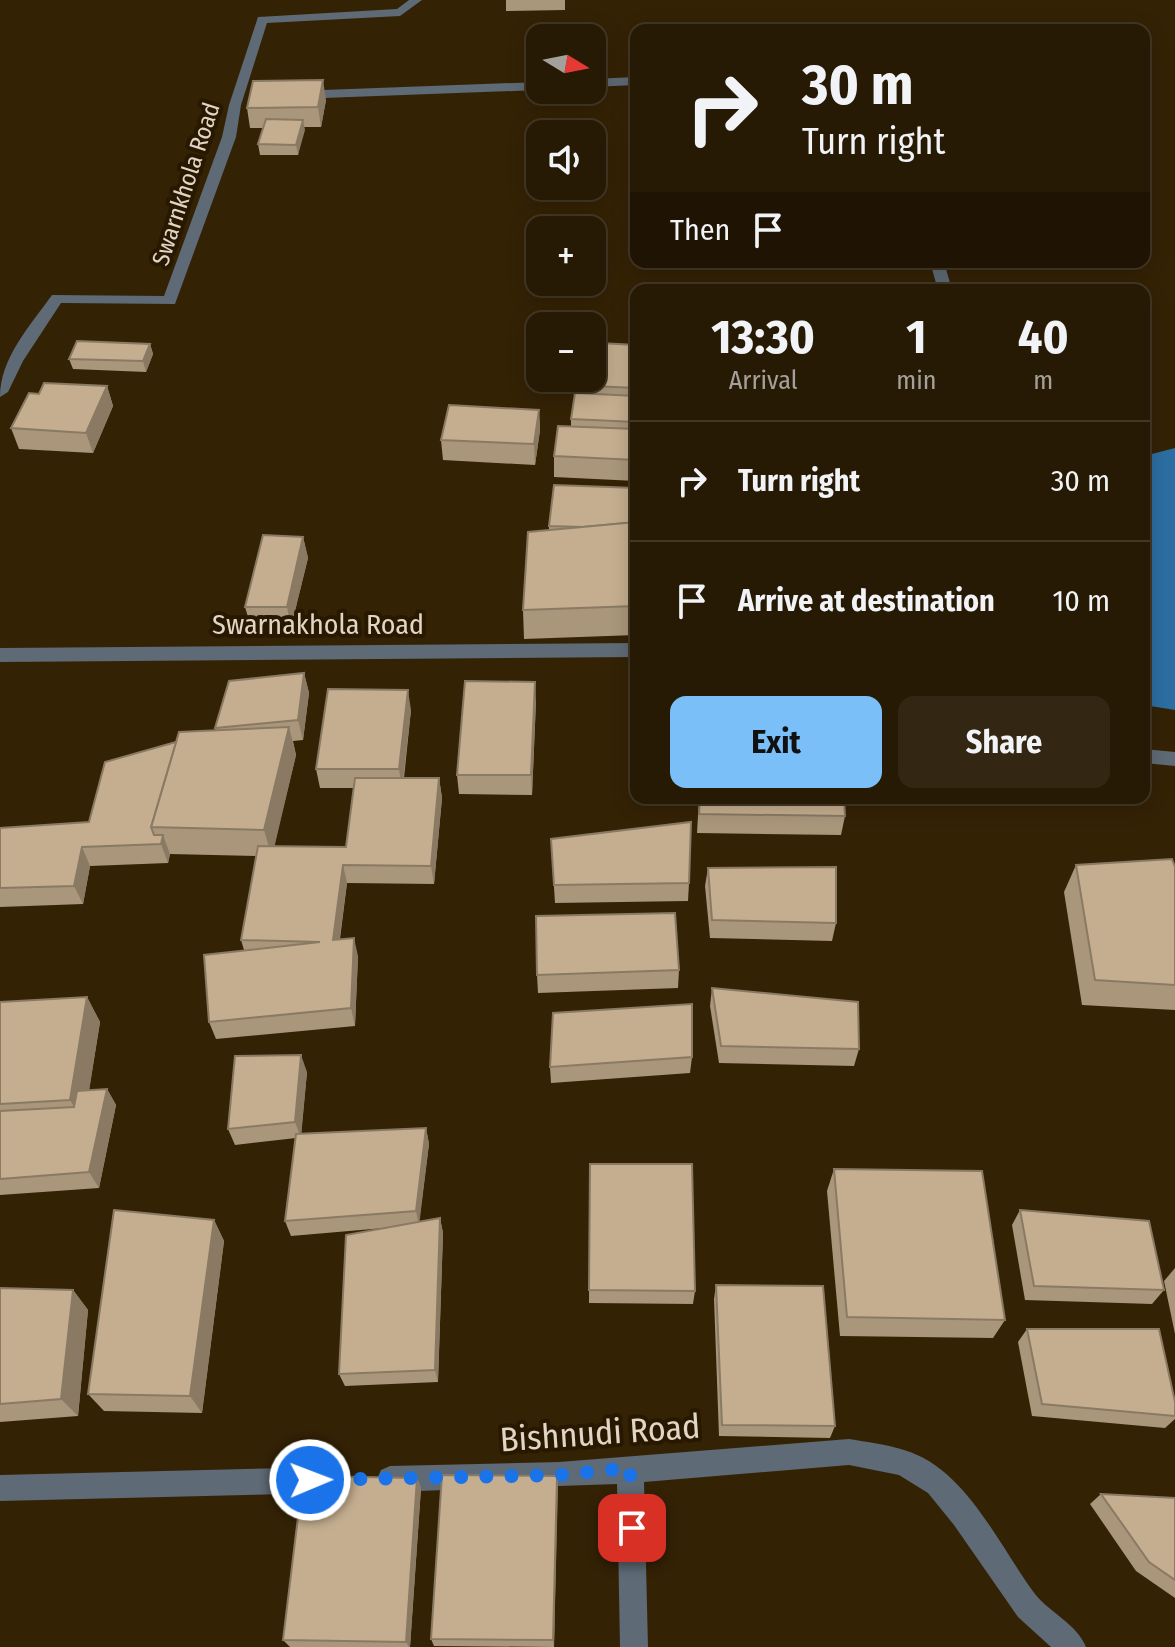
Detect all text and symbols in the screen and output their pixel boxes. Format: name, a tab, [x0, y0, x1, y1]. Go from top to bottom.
north arrow	[526, 24, 606, 104]
map controls	[526, 24, 606, 392]
text: 30 m	[802, 52, 913, 119]
icon: right	[670, 56, 774, 160]
street label: Swarnkhola Road	[146, 99, 226, 269]
button: sound	[526, 120, 606, 200]
text: Turn right	[802, 120, 945, 164]
icon: arrive	[746, 208, 790, 252]
text: Then	[670, 212, 730, 248]
button: +	[526, 216, 606, 296]
text: 13:30	[711, 308, 815, 366]
text: 1	[906, 308, 927, 366]
text: 40	[1018, 308, 1069, 366]
button: −	[526, 312, 606, 392]
text: Arrival	[729, 365, 798, 396]
text: min	[896, 365, 937, 396]
text: m	[1033, 365, 1053, 396]
icon: right	[670, 459, 714, 503]
text: Turn right	[738, 463, 860, 499]
text: 30 m	[1051, 463, 1110, 499]
icon: arrive	[670, 579, 714, 623]
text: Arrive at destination	[738, 583, 995, 619]
text: 10 m	[1053, 583, 1110, 619]
street label: Swarnakhola Road	[212, 608, 424, 641]
button: Exit	[670, 696, 882, 788]
button: Share	[898, 696, 1110, 788]
street label: Bishnudi Road	[499, 1406, 701, 1460]
position arrow	[268, 1438, 352, 1522]
pin	[598, 1494, 666, 1562]
icon: arrive	[610, 1506, 654, 1550]

